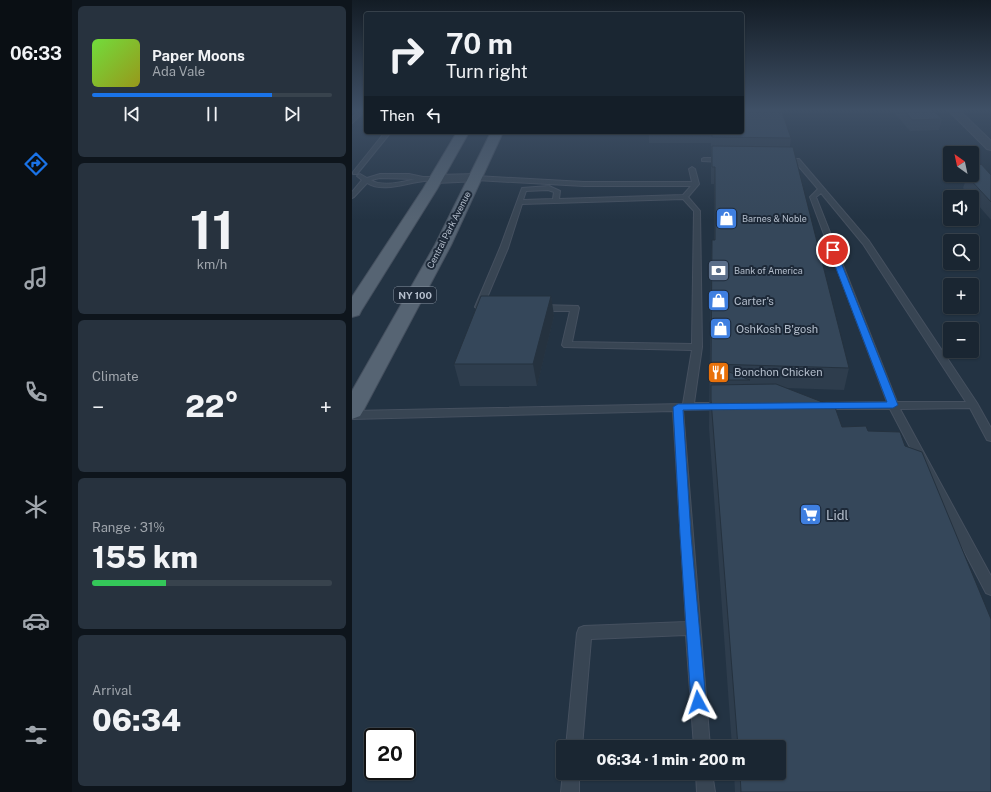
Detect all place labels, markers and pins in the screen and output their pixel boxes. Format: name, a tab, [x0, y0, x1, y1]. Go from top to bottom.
shop icon: Barnes & Noble	[713, 206, 739, 232]
place label: Barnes & Noble	[742, 213, 807, 224]
pin	[816, 233, 850, 267]
bank icon: Bank of America	[705, 258, 731, 284]
place label: Bank of America	[734, 265, 803, 276]
shop icon: Carter's	[705, 288, 731, 314]
place label: Carter's	[734, 295, 774, 307]
shop icon: OshKosh B'gosh	[708, 316, 734, 342]
place label: OshKosh B'gosh	[736, 323, 818, 335]
restaurant icon: Bonchon Chicken	[705, 359, 731, 385]
place label: Bonchon Chicken	[734, 366, 823, 378]
supermarket icon: Lidl	[798, 502, 824, 528]
place label: Lidl	[826, 508, 849, 523]

